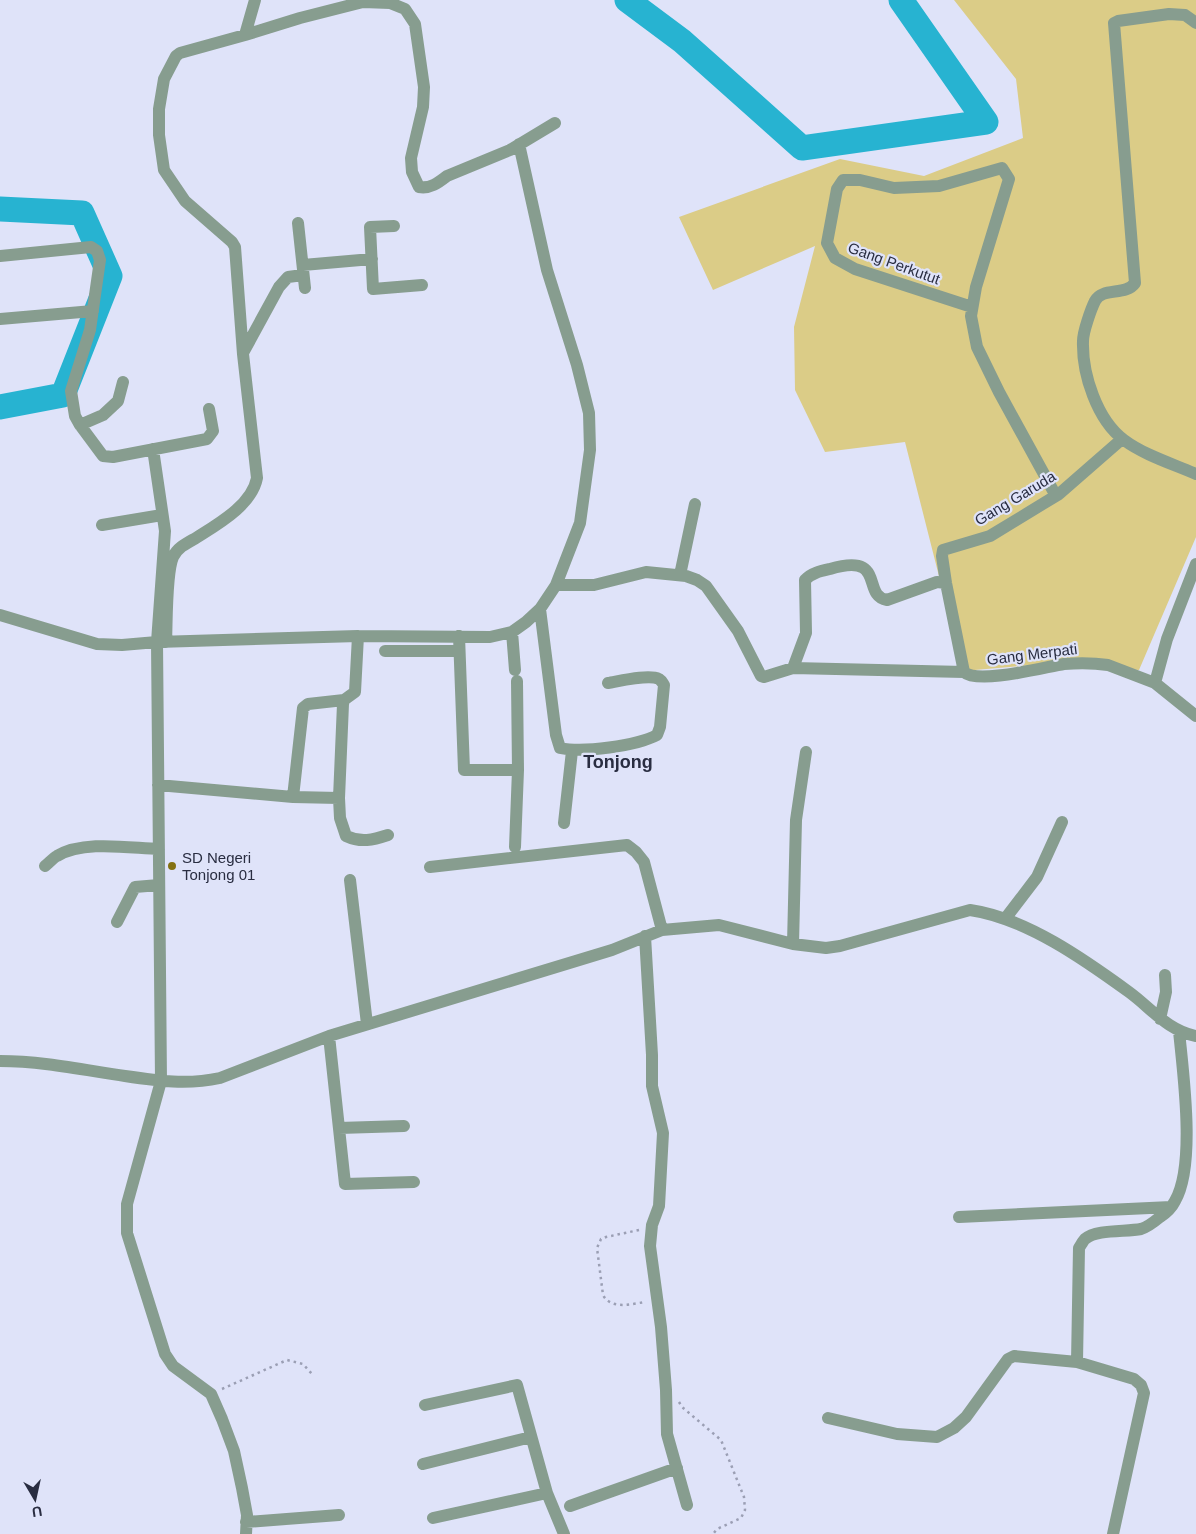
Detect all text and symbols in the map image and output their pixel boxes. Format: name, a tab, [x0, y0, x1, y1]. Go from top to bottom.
street label: Gang Perkutut	[846, 238, 943, 288]
street label: Gang Garuda	[972, 467, 1059, 529]
street label: Gang Merpati	[986, 640, 1078, 668]
district label: Tonjong	[583, 752, 653, 772]
place label: SD Negeri Tonjong 01	[182, 849, 255, 883]
marker: SD Negeri Tonjong 01	[166, 860, 178, 872]
north arrow	[10, 1474, 60, 1524]
text: U	[31, 1503, 43, 1521]

